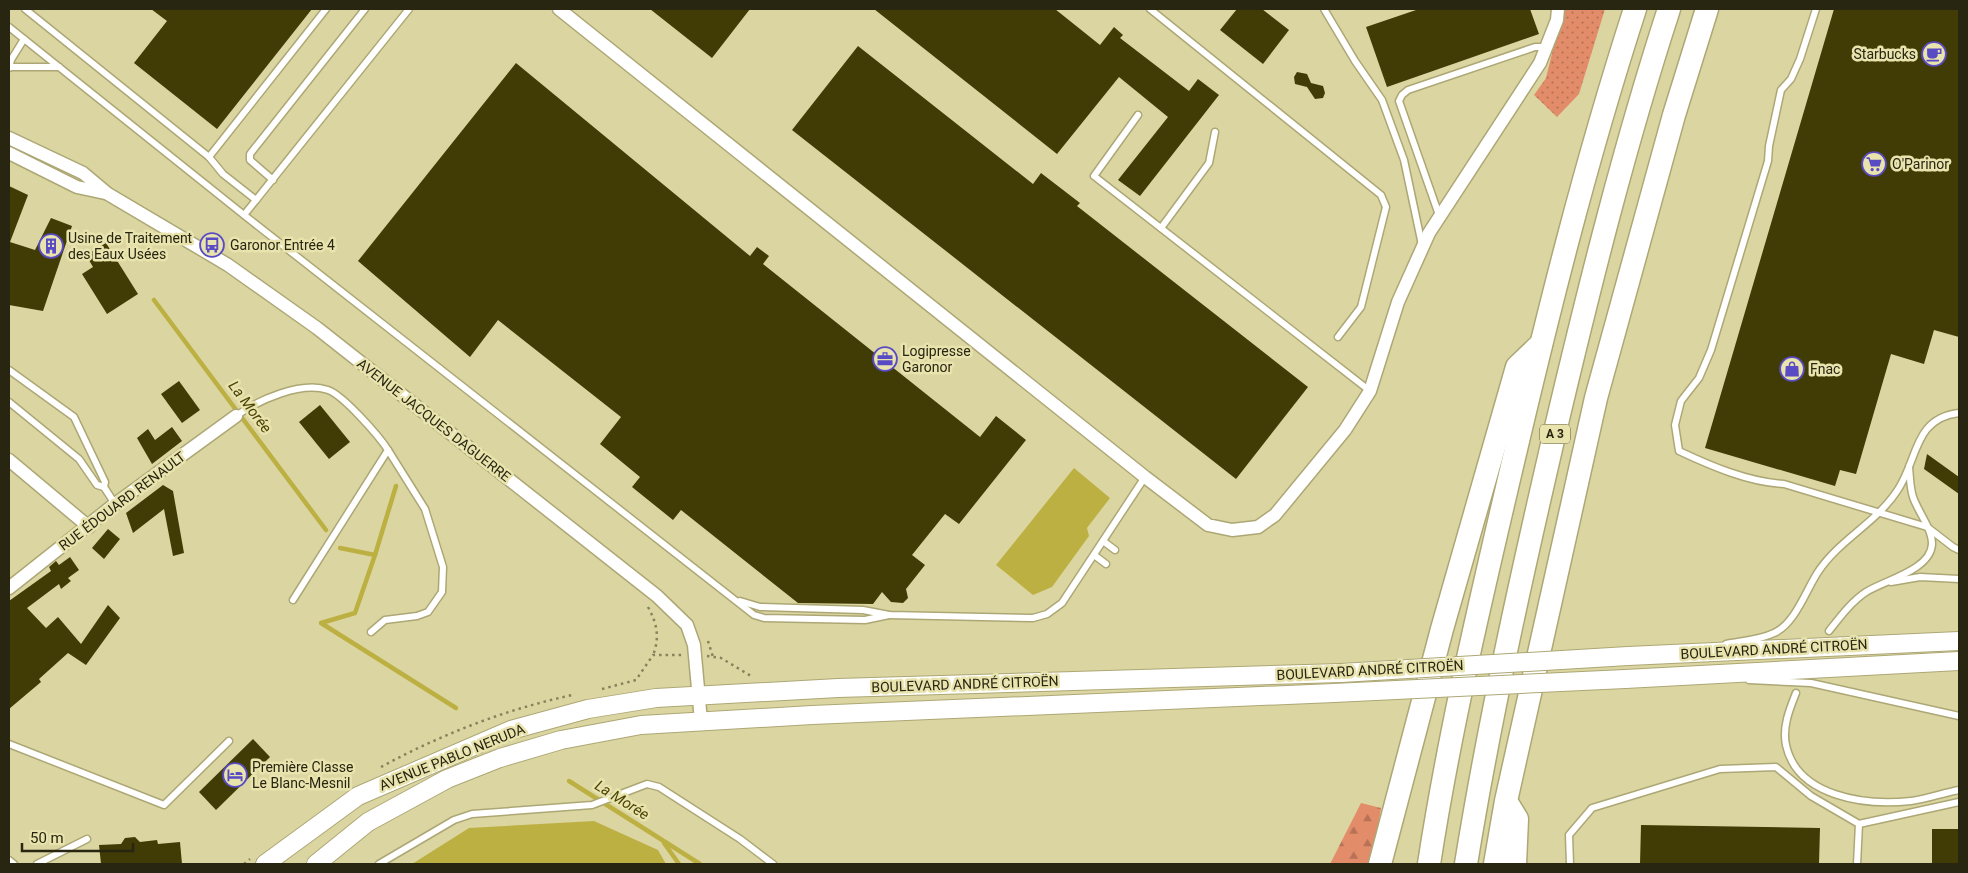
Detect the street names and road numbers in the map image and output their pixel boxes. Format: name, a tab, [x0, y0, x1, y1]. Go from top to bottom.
street label: AVENUE JACQUES DAGUERRE	[354, 355, 514, 485]
road number: A 3	[1540, 424, 1570, 444]
street label: RUE ÉDOUARD RENAULT	[55, 447, 189, 554]
street label: BOULEVARD ANDRÉ CITROËN	[1680, 635, 1868, 662]
street label: BOULEVARD ANDRÉ CITROËN	[1276, 656, 1464, 683]
street label: BOULEVARD ANDRÉ CITROËN	[871, 672, 1059, 695]
street label: AVENUE PABLO NERUDA	[377, 720, 527, 794]

